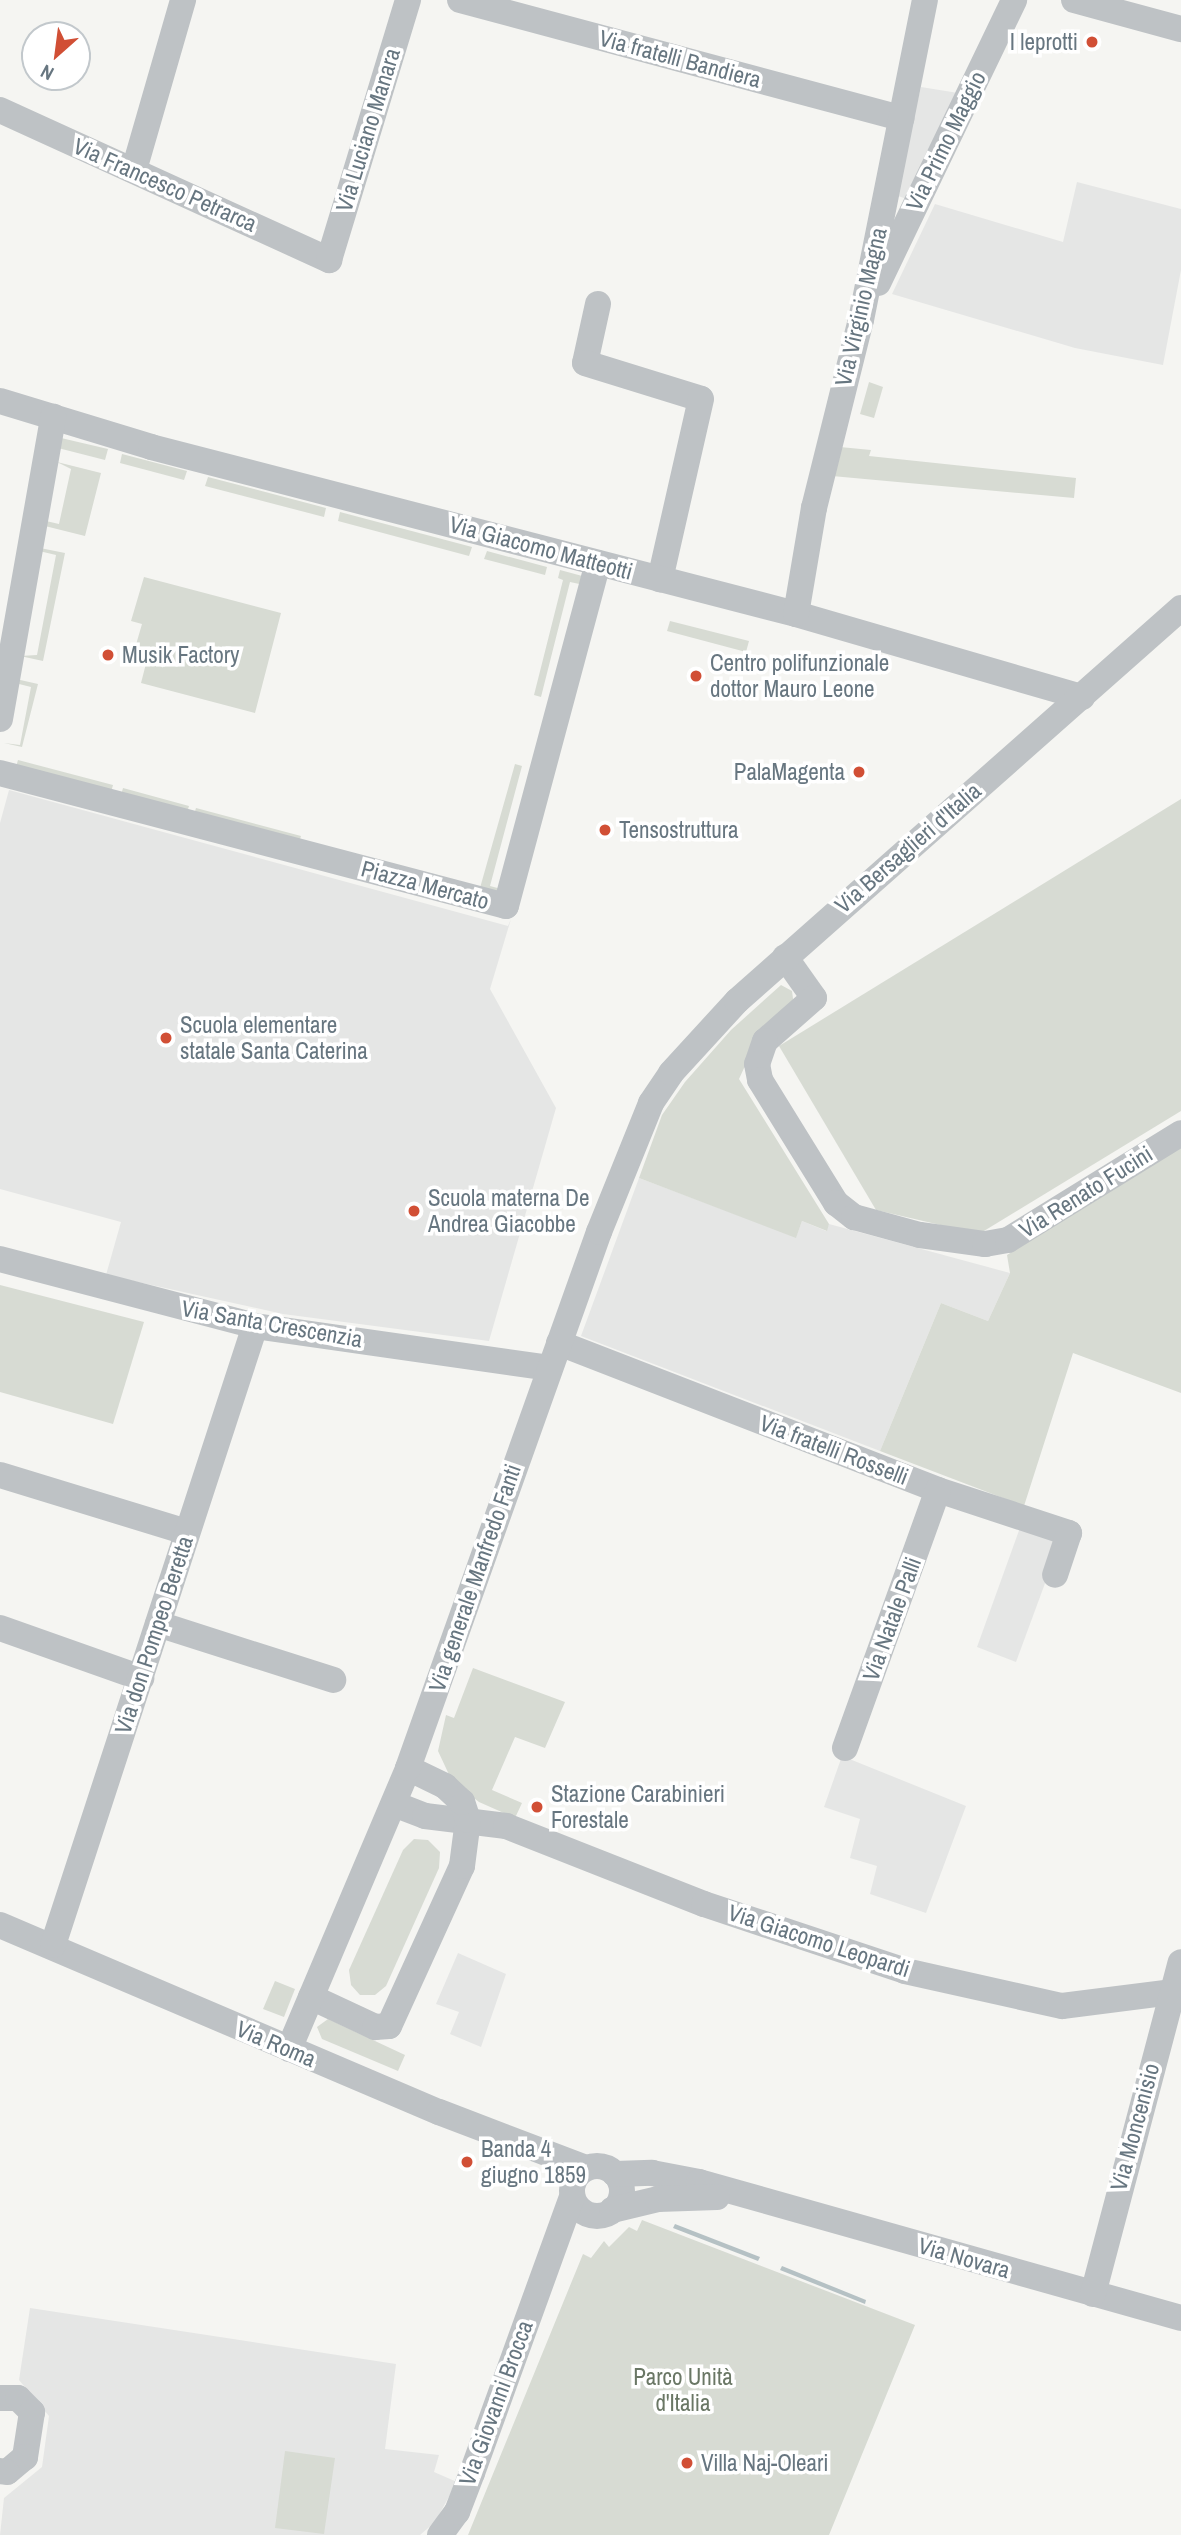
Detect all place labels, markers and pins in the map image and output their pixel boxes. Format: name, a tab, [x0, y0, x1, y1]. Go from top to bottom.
place label: I leprotti	[1010, 28, 1078, 56]
marker: I leprotti	[1084, 34, 1100, 50]
place label: Musik Factory	[122, 641, 240, 669]
marker: Musik Factory	[100, 647, 116, 663]
place label: Centro polifunzionale dottor Mauro Leone	[710, 649, 889, 703]
marker: Centro polifunzionale dottor Mauro Leone	[688, 668, 704, 684]
place label: PalaMagenta	[734, 758, 845, 786]
marker: PalaMagenta	[851, 764, 867, 780]
place label: Tensostruttura	[619, 816, 739, 844]
marker: Tensostruttura	[597, 822, 613, 838]
place label: Scuola elementare statale Santa Caterina	[180, 1011, 368, 1065]
marker: Scuola elementare statale Santa Caterina	[158, 1030, 174, 1046]
place label: Scuola materna De Andrea Giacobbe	[428, 1184, 589, 1238]
marker: Scuola materna De Andrea Giacobbe	[406, 1203, 422, 1219]
place label: Stazione Carabinieri Forestale	[551, 1780, 725, 1834]
marker: Stazione Carabinieri Forestale	[529, 1799, 545, 1815]
place label: Banda 4 giugno 1859	[481, 2135, 586, 2189]
marker: Banda 4 giugno 1859	[459, 2154, 475, 2170]
place label: Villa Naj-Oleari	[701, 2449, 829, 2477]
marker: Villa Naj-Oleari	[679, 2455, 695, 2471]

